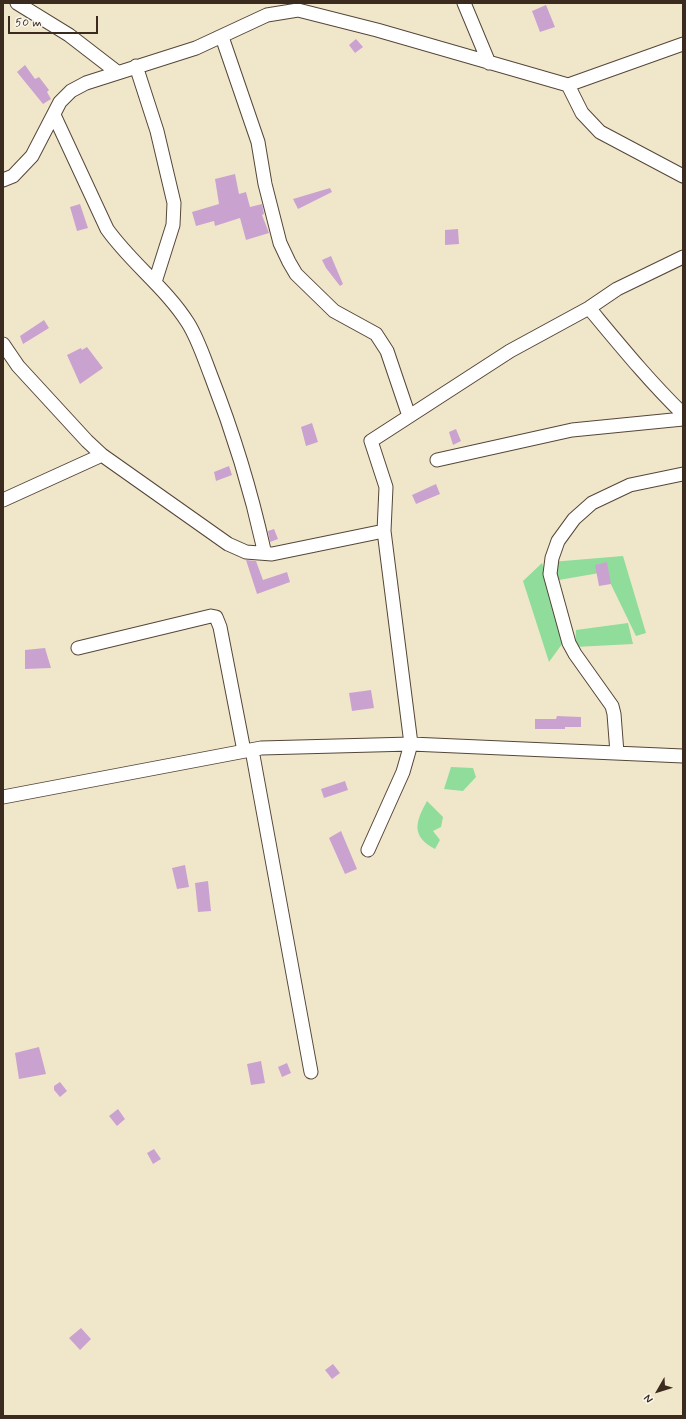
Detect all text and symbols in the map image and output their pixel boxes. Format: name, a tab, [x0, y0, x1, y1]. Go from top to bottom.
scale bar	[10, 8, 100, 34]
text: 50 m	[15, 15, 42, 31]
north arrow	[638, 1371, 678, 1411]
text: N	[641, 1391, 656, 1406]

